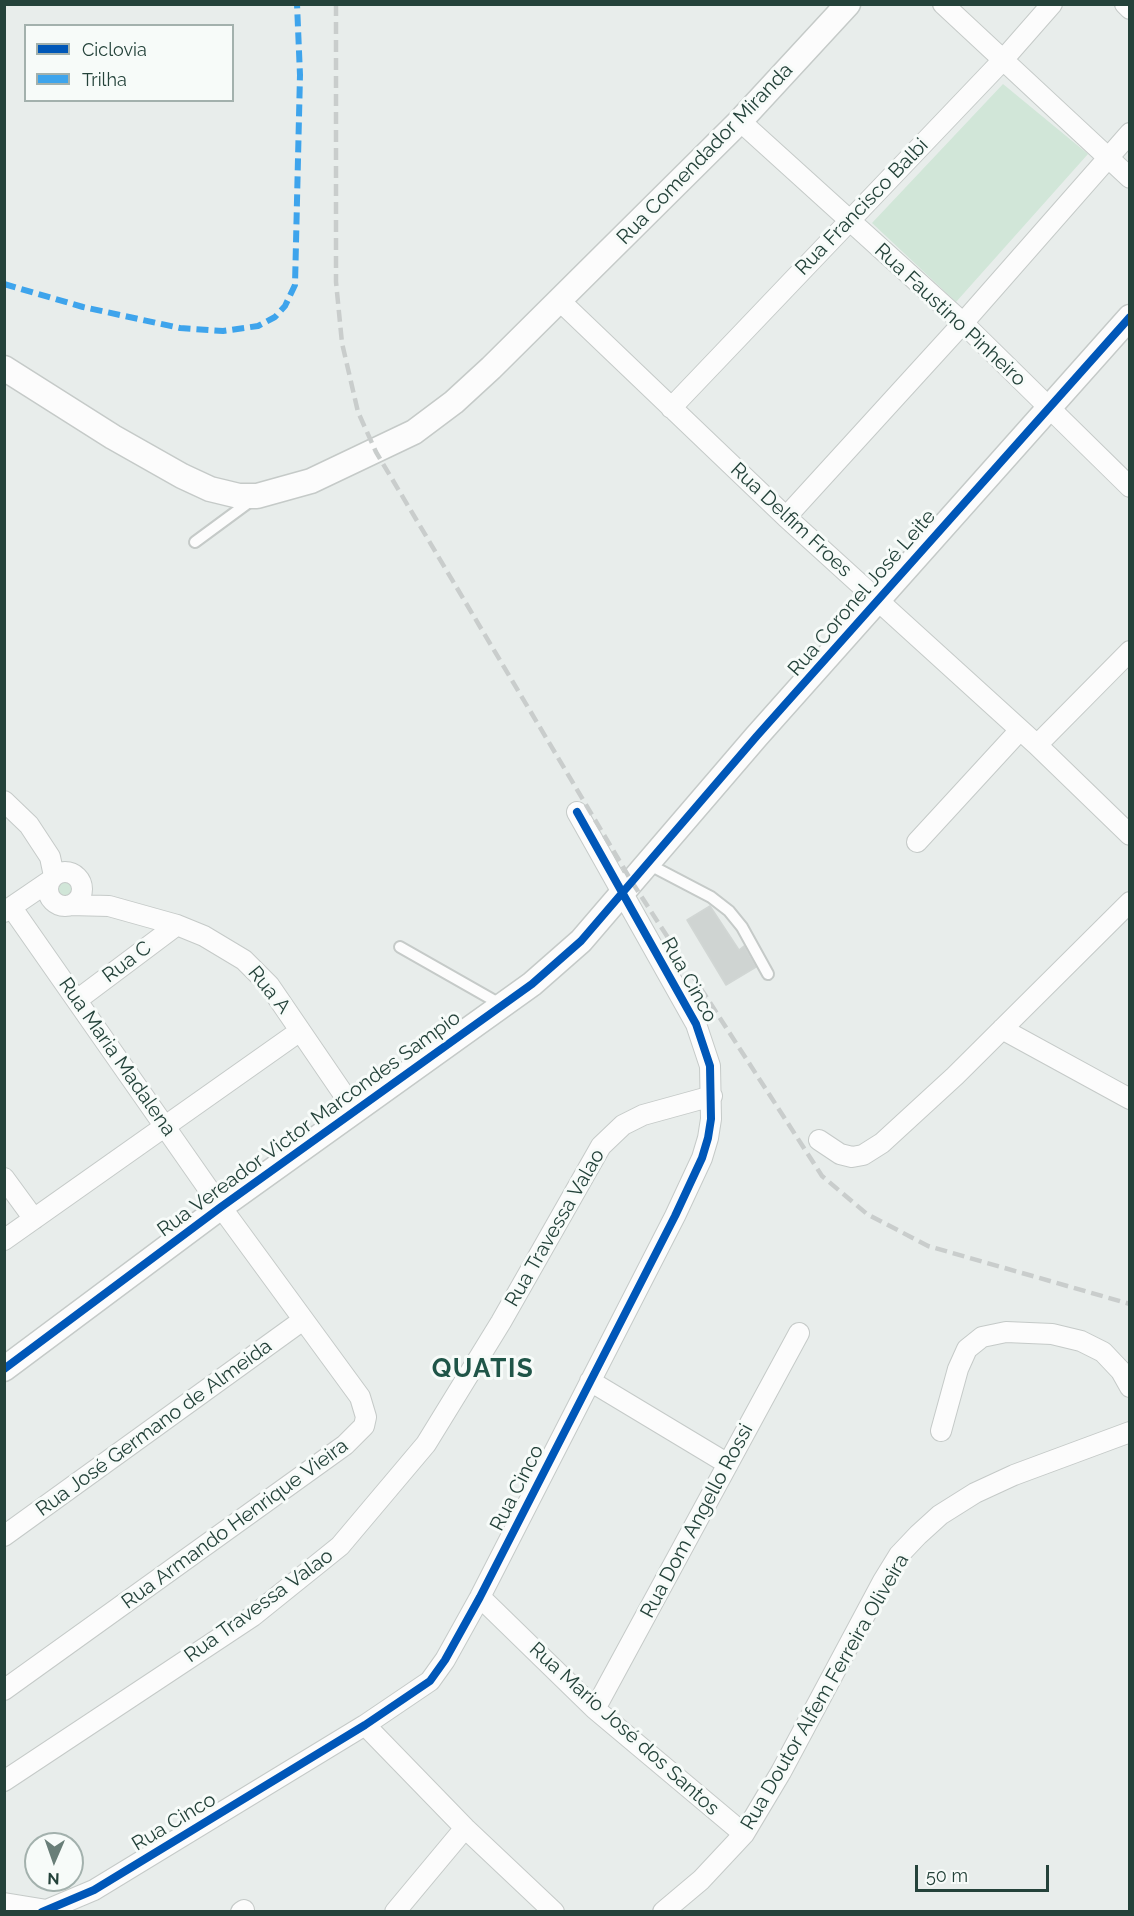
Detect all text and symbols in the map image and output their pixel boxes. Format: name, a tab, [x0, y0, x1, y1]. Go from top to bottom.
legend	[24, 24, 234, 102]
text: Ciclovia	[82, 39, 147, 60]
street label: Rua Comendador Miranda	[612, 58, 798, 250]
text: Trilha	[82, 69, 127, 90]
street label: Rua Francisco Balbi	[791, 134, 933, 280]
street label: Rua Faustino Pinheiro	[869, 239, 1031, 391]
street label: Rua Delfim Froes	[725, 458, 857, 582]
street label: Rua Coronel José Leite	[783, 505, 941, 681]
street label: Rua Cinco	[656, 933, 722, 1027]
street label: Rua C	[98, 936, 156, 988]
street label: Rua A	[243, 961, 295, 1019]
street label: Rua Maria Madalena	[53, 973, 181, 1141]
street label: Rua Vereador Victor Marcondes Sampio	[153, 1006, 465, 1242]
street label: Rua Travessa Valao	[500, 1145, 610, 1311]
street label: Rua José Germano de Almeida	[31, 1334, 277, 1522]
district label: QUATIS	[432, 1353, 534, 1385]
street label: Rua Dom Angello Rossi	[636, 1420, 758, 1622]
street label: Rua Armando Henrique Vieira	[117, 1434, 353, 1614]
street label: Rua Cinco	[485, 1441, 549, 1535]
street label: Rua Travessa Valao	[180, 1544, 338, 1668]
street label: Rua Doutor Alfem Ferreira Oliveira	[736, 1550, 914, 1834]
street label: Rua Mario José dos Santos	[524, 1637, 724, 1821]
street label: Rua Cinco	[128, 1788, 220, 1856]
north arrow	[24, 1832, 84, 1892]
scale bar	[918, 1853, 1052, 1891]
text: 50 m	[926, 1865, 968, 1886]
text: N	[47, 1869, 60, 1888]

